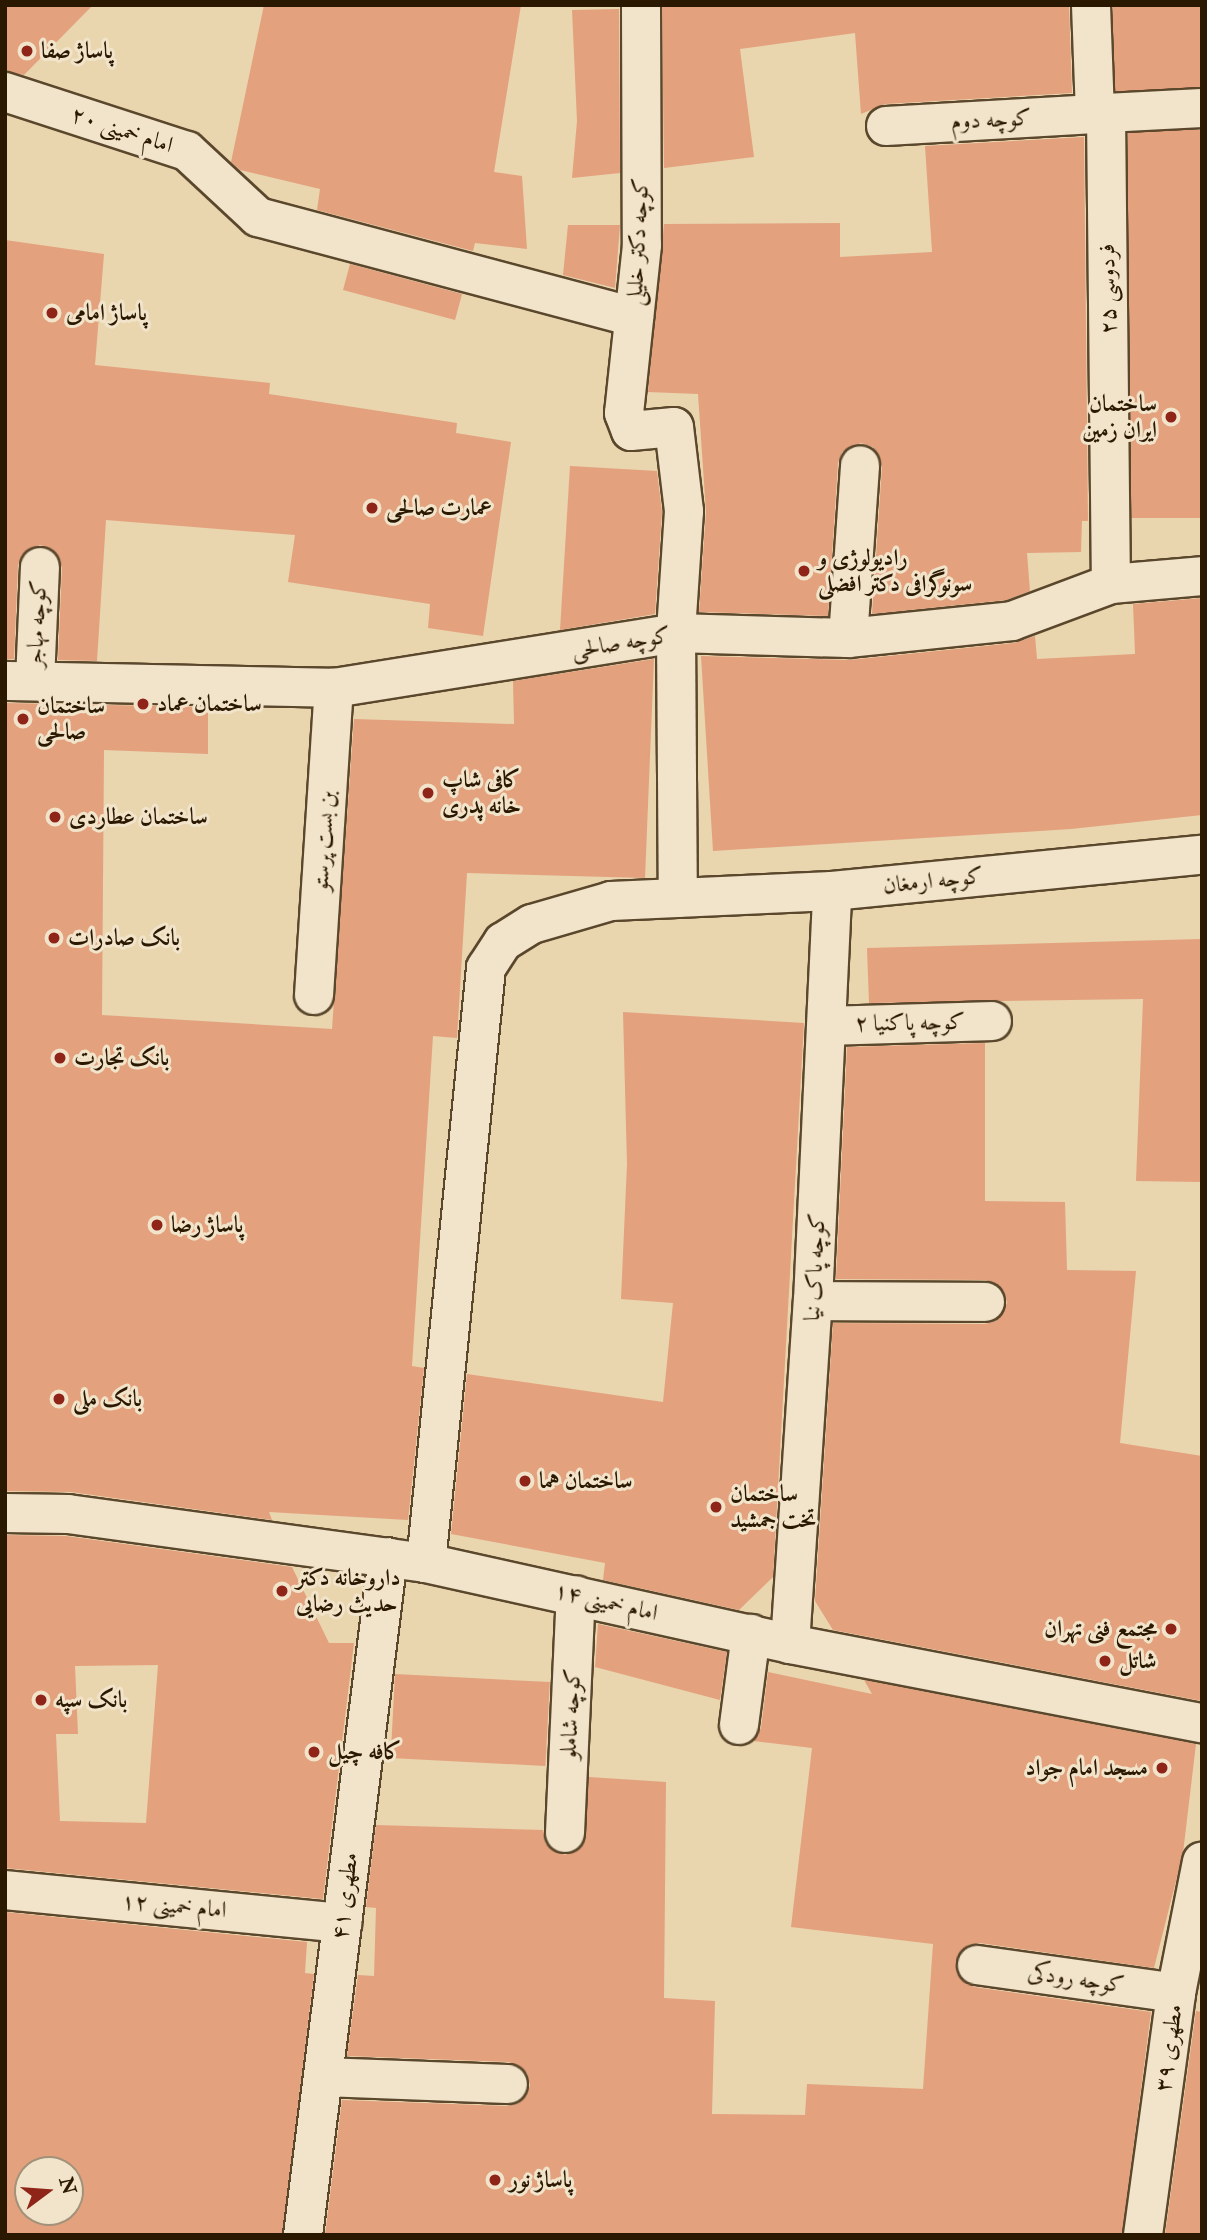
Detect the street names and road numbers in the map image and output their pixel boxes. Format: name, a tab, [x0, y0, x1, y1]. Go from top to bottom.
street label: امام خمینی ۲۰	[68, 101, 176, 159]
street label: کوچه دوم	[950, 104, 1032, 136]
street label: کوچه دکتر خلیلی	[621, 177, 655, 307]
street label: فردوسی ۲۵	[1093, 243, 1123, 335]
street label: کوچه مهاجر	[21, 579, 53, 669]
street label: کوچه صالحی	[570, 622, 672, 664]
street label: بن بست پرستو	[307, 790, 341, 892]
street label: کوچه ارمغان	[882, 862, 984, 900]
street label: کوچه پاکنیا ۲	[855, 1008, 965, 1038]
street label: کوچه پاک نیا	[798, 1212, 832, 1322]
street label: امام خمینی ۱۴	[552, 1577, 660, 1627]
street label: کوچه شاملو	[555, 1668, 587, 1760]
street label: مطهری ۴۱	[326, 1851, 364, 1941]
street label: امام خمینی ۱۲	[120, 1888, 228, 1924]
street label: کوچه رودکی	[1026, 1959, 1126, 1999]
street label: مطهری ۳۹	[1149, 2003, 1189, 2093]

